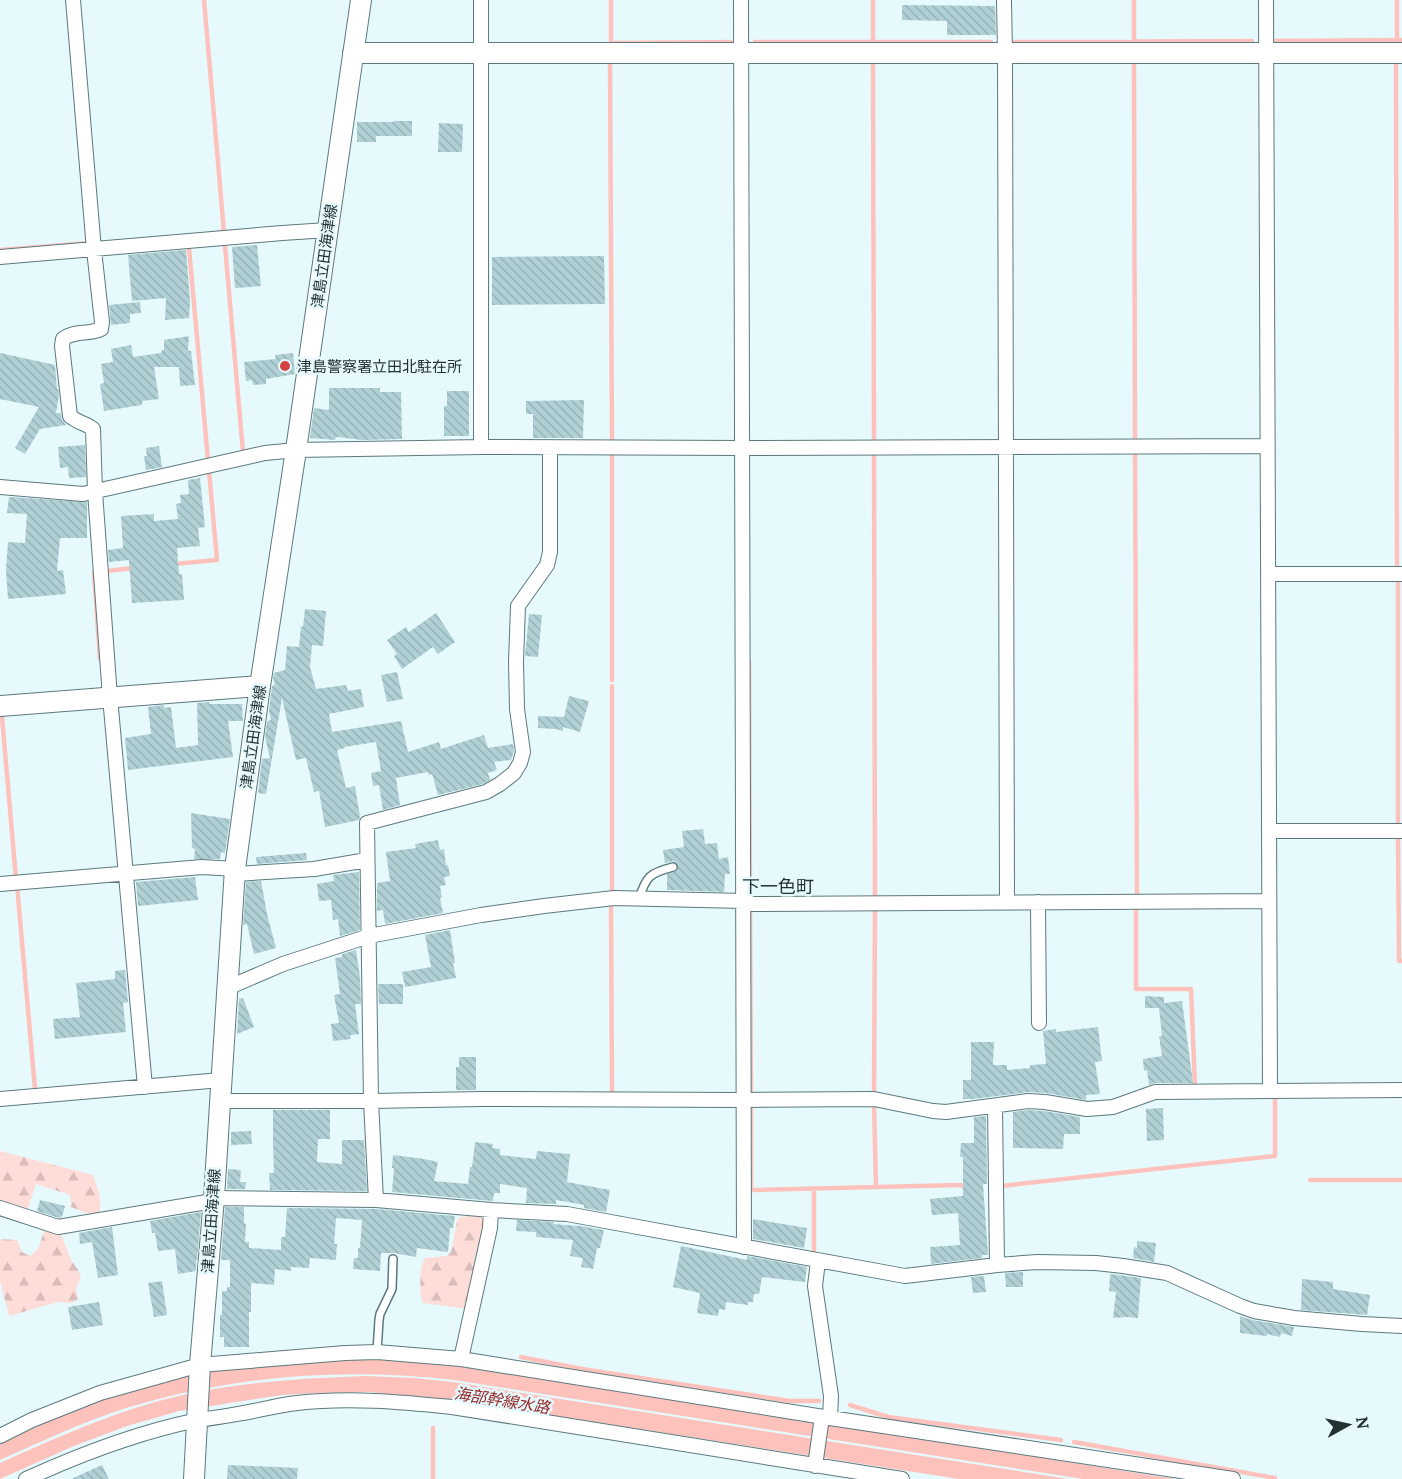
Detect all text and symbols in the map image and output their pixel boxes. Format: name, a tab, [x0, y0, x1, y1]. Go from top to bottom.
street label: 津島立田海津線	[307, 203, 341, 309]
place label: 津島警察署立田北駐在所	[297, 357, 462, 376]
marker: 津島警察署立田北駐在所	[278, 359, 292, 373]
street label: 津島立田海津線	[236, 684, 270, 790]
district label: 下一色町	[742, 875, 814, 898]
street label: 津島立田海津線	[198, 1168, 224, 1274]
water label: 海部幹線水路	[453, 1383, 553, 1418]
north arrow	[1318, 1395, 1378, 1455]
text: N	[1352, 1415, 1374, 1430]

